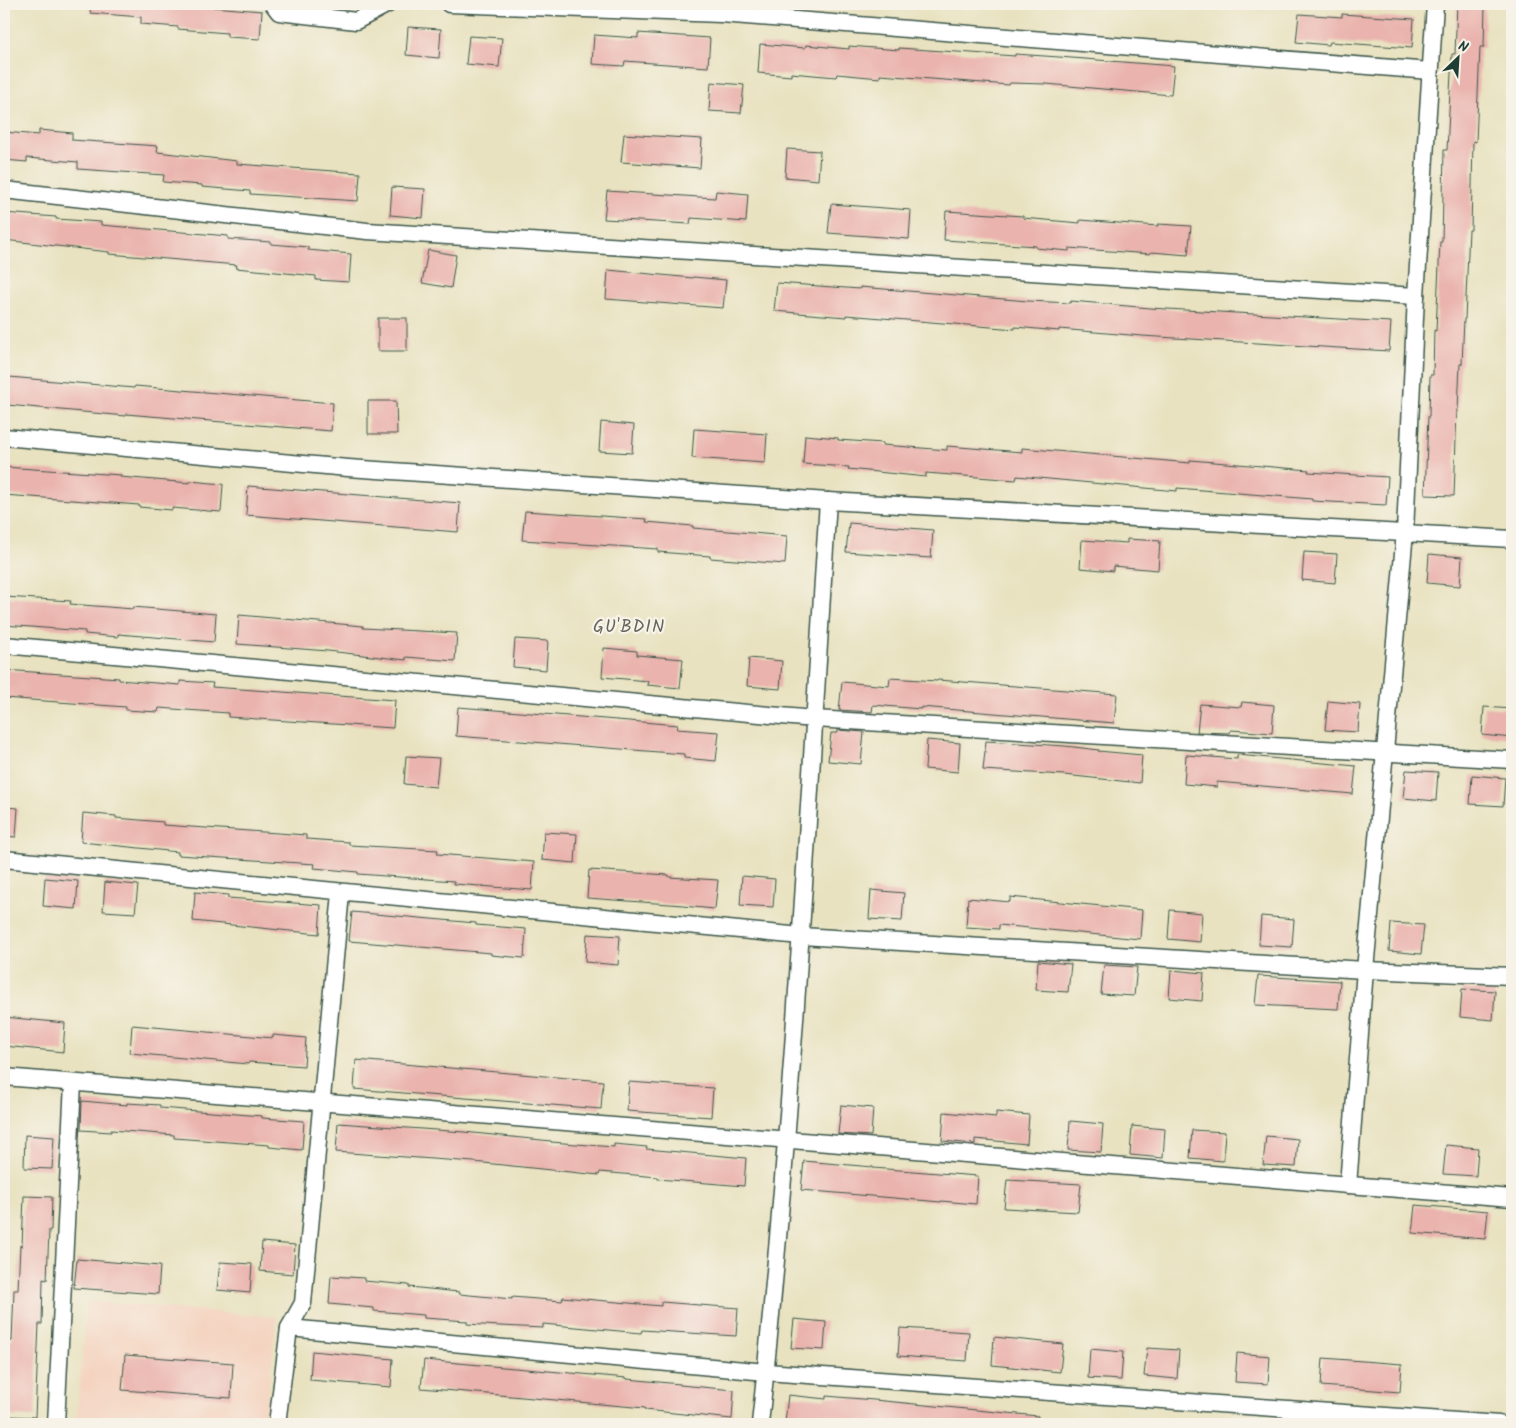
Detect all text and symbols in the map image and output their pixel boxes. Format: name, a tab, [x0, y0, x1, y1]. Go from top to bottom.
north arrow	[1434, 32, 1484, 82]
text: N	[1454, 35, 1472, 59]
district label: GU'BDIN	[593, 613, 665, 642]

